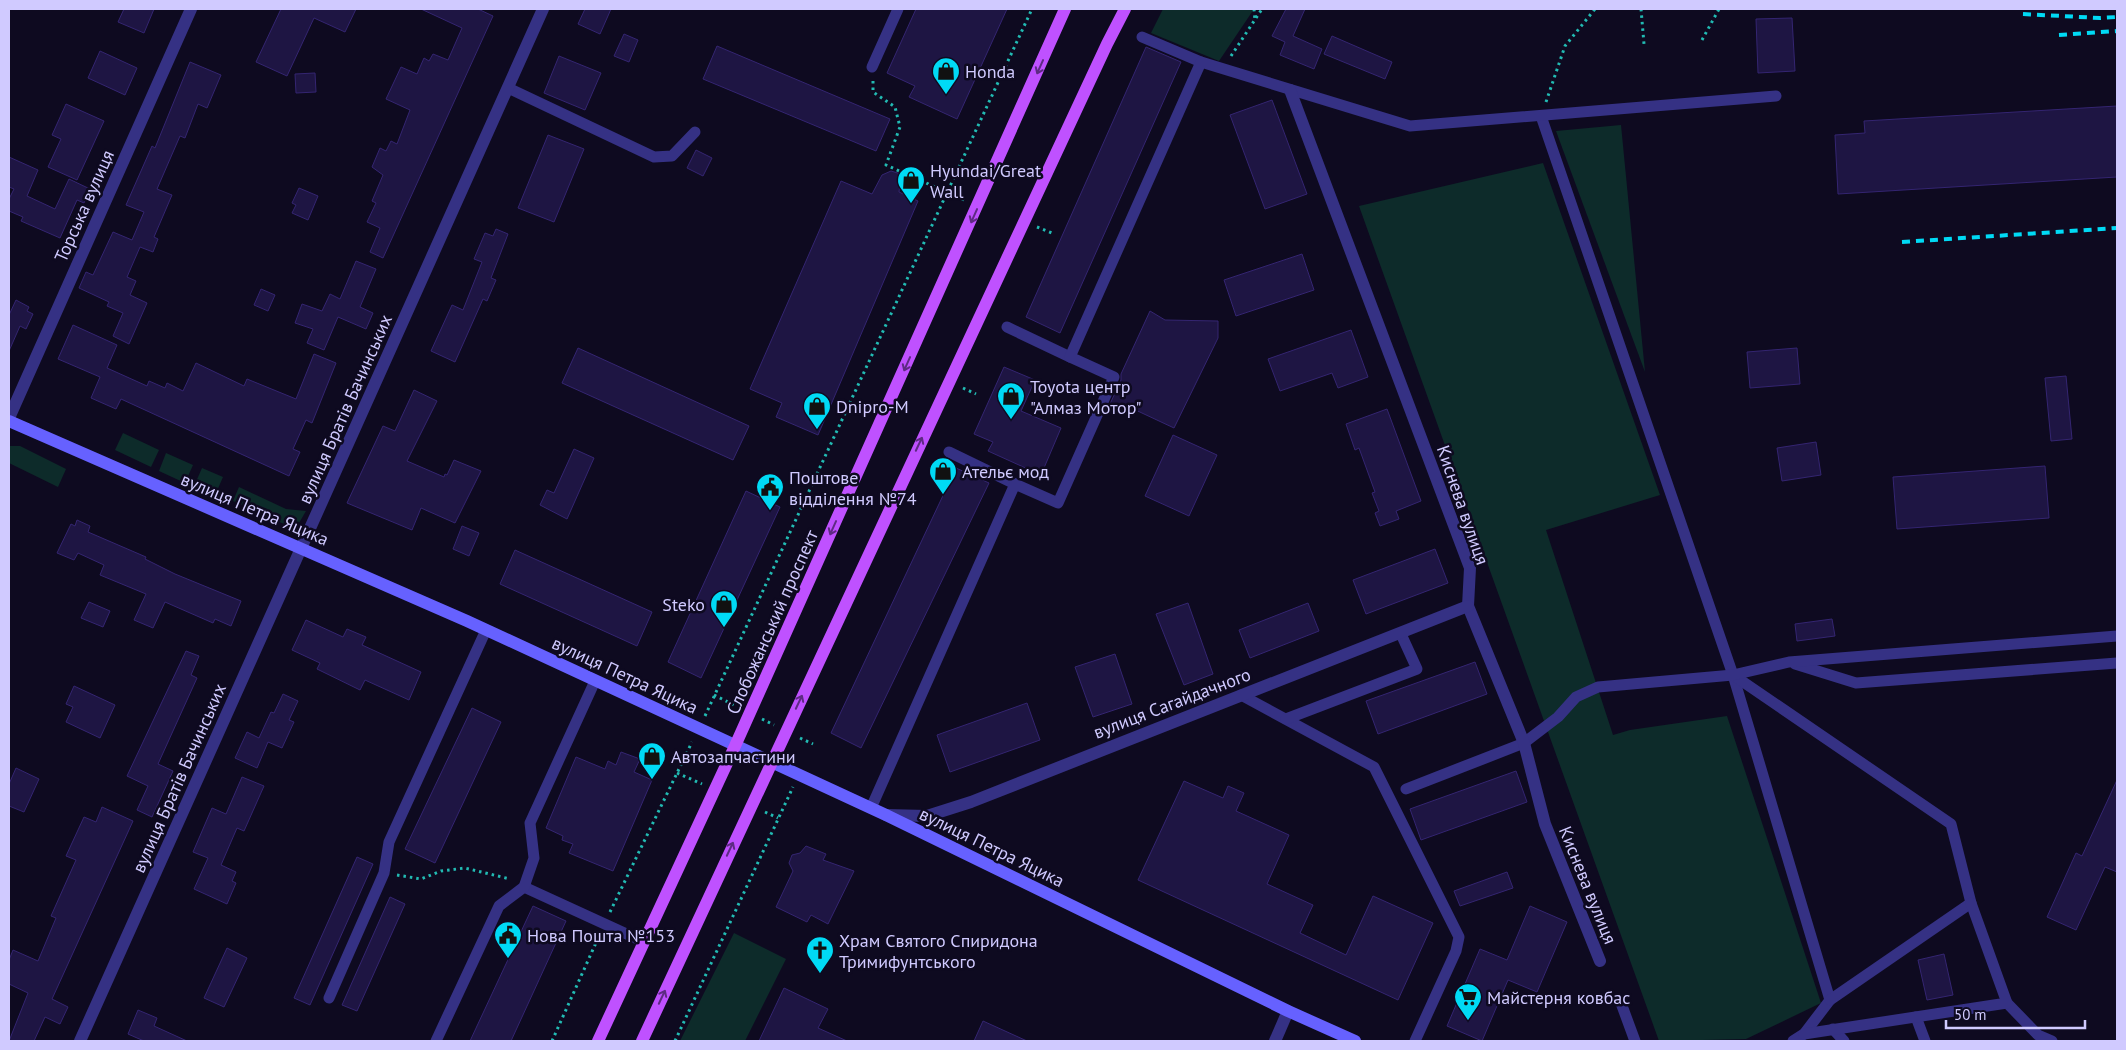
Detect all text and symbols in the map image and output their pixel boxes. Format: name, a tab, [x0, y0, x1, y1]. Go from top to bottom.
shop icon: Honda	[931, 56, 961, 95]
one-way arrow	[1034, 59, 1044, 74]
place label: Honda	[965, 60, 1015, 83]
street label: Торська вулиця	[49, 146, 119, 266]
place label: Hyundai/Great Wall	[930, 159, 1041, 203]
shop icon: Hyundai/Great Wall	[896, 165, 926, 204]
one-way arrow	[968, 208, 978, 223]
street label: вулиця Братів Бачинських	[293, 311, 397, 507]
one-way arrow	[902, 356, 911, 371]
place label: Toyota центр "Алмаз Мотор"	[1030, 375, 1142, 419]
shop icon: Toyota центр "Алмаз Мотор"	[996, 381, 1026, 420]
shop icon: Dnipro-M	[802, 391, 832, 430]
place label: Dnipro-M	[836, 395, 909, 418]
one-way arrow	[915, 437, 925, 452]
street label: Киснева вулиця	[1432, 442, 1494, 568]
shop icon: Ательє мод	[928, 456, 958, 495]
place label: Ательє мод	[962, 460, 1049, 483]
place label: Поштове відділення №74	[789, 466, 917, 510]
street label: вулиця Петра Яцика	[178, 467, 332, 551]
public building icon: Поштове відділення №74	[755, 472, 785, 511]
one-way arrow	[828, 520, 838, 535]
street label: Слобожанський проспект	[721, 526, 823, 718]
shop icon: Steko	[709, 589, 739, 628]
place label: Steko	[662, 593, 705, 616]
street label: вулиця Петра Яцика	[548, 631, 702, 719]
street label: вулиця Сагайдачного	[1090, 662, 1254, 744]
street label: вулиця Братів Бачинських	[127, 680, 231, 876]
one-way arrow	[795, 695, 804, 710]
shop icon: Автозапчастини	[637, 741, 667, 780]
place label: Автозапчастини	[671, 745, 796, 768]
street label: вулиця Петра Яцика	[916, 802, 1068, 892]
street label: Киснева вулиця	[1554, 823, 1622, 947]
one-way arrow	[726, 842, 736, 857]
public building icon: Нова Пошта №153	[493, 920, 523, 959]
place label: Нова Пошта №153	[527, 924, 675, 947]
place label: Храм Святого Спиридона Тримифунтського	[839, 929, 1038, 973]
church icon: Храм Святого Спиридона Тримифунтського	[805, 935, 835, 974]
supermarket icon: Майстерня ковбас	[1453, 982, 1483, 1021]
place label: Майстерня ковбас	[1487, 986, 1630, 1009]
one-way arrow	[658, 990, 668, 1005]
scale bar	[1946, 998, 2085, 1030]
text: 50 m	[1954, 1005, 1987, 1024]

